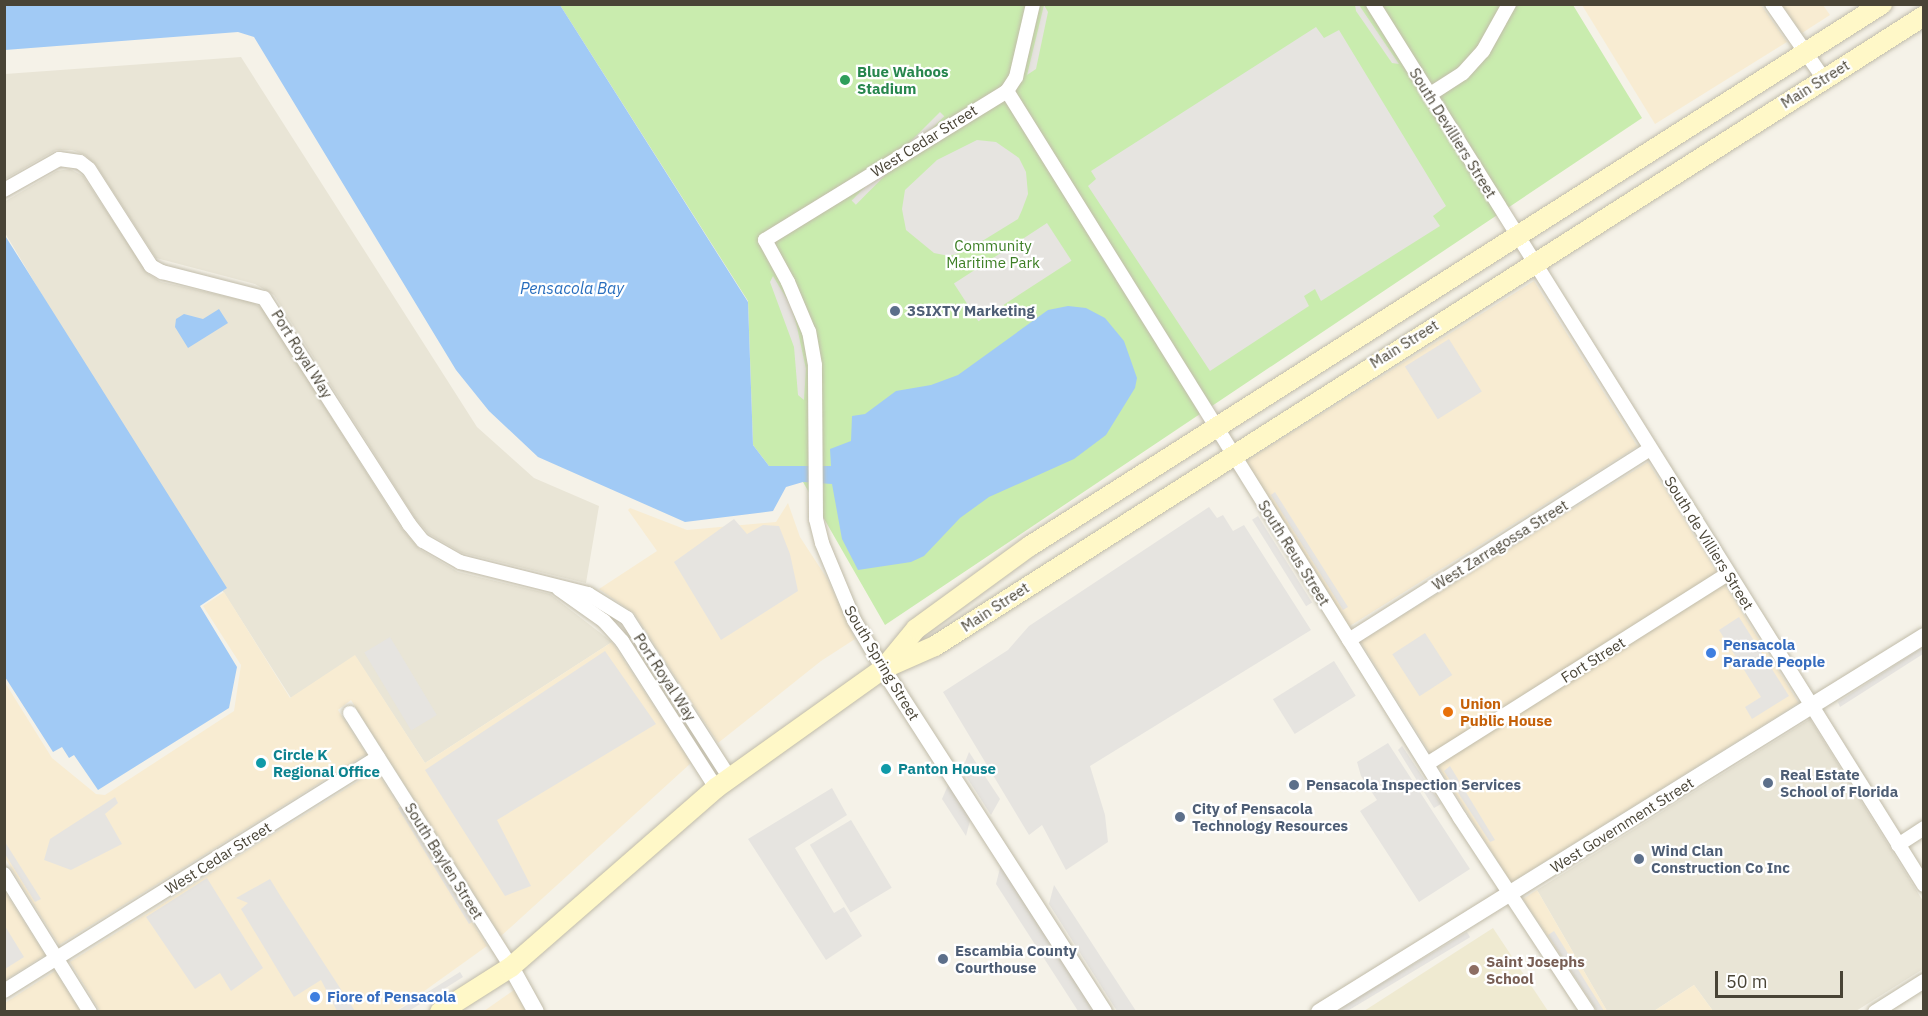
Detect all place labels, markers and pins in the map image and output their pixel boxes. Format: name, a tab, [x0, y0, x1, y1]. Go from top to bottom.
place label: Blue Wahoos Stadium	[857, 62, 949, 97]
marker: Blue Wahoos Stadium	[838, 73, 852, 87]
place label: 3SIXTY Marketing	[907, 302, 1035, 320]
marker: 3SIXTY Marketing	[888, 304, 902, 318]
place label: Pensacola Parade People	[1723, 635, 1825, 670]
marker: Pensacola Parade People	[1704, 646, 1718, 660]
place label: Union Public House	[1460, 694, 1552, 729]
marker: Union Public House	[1441, 705, 1455, 719]
place label: Circle K Regional Office	[273, 745, 380, 780]
marker: Circle K Regional Office	[254, 756, 268, 770]
place label: Panton House	[898, 760, 996, 778]
marker: Panton House	[879, 762, 893, 776]
place label: Real Estate School of Florida	[1780, 765, 1898, 800]
place label: Pensacola Inspection Services	[1306, 776, 1521, 794]
marker: Real Estate School of Florida	[1761, 776, 1775, 790]
marker: Pensacola Inspection Services	[1287, 778, 1301, 792]
place label: City of Pensacola Technology Resources	[1192, 799, 1348, 834]
marker: City of Pensacola Technology Resources	[1173, 810, 1187, 824]
place label: Wind Clan Construction Co Inc	[1651, 841, 1790, 876]
marker: Wind Clan Construction Co Inc	[1632, 852, 1646, 866]
place label: Escambia County Courthouse	[955, 941, 1077, 976]
marker: Escambia County Courthouse	[936, 952, 950, 966]
place label: Saint Josephs School	[1486, 952, 1585, 987]
marker: Saint Josephs School	[1467, 963, 1481, 977]
place label: Fiore of Pensacola	[327, 988, 456, 1006]
marker: Fiore of Pensacola	[308, 990, 322, 1004]

